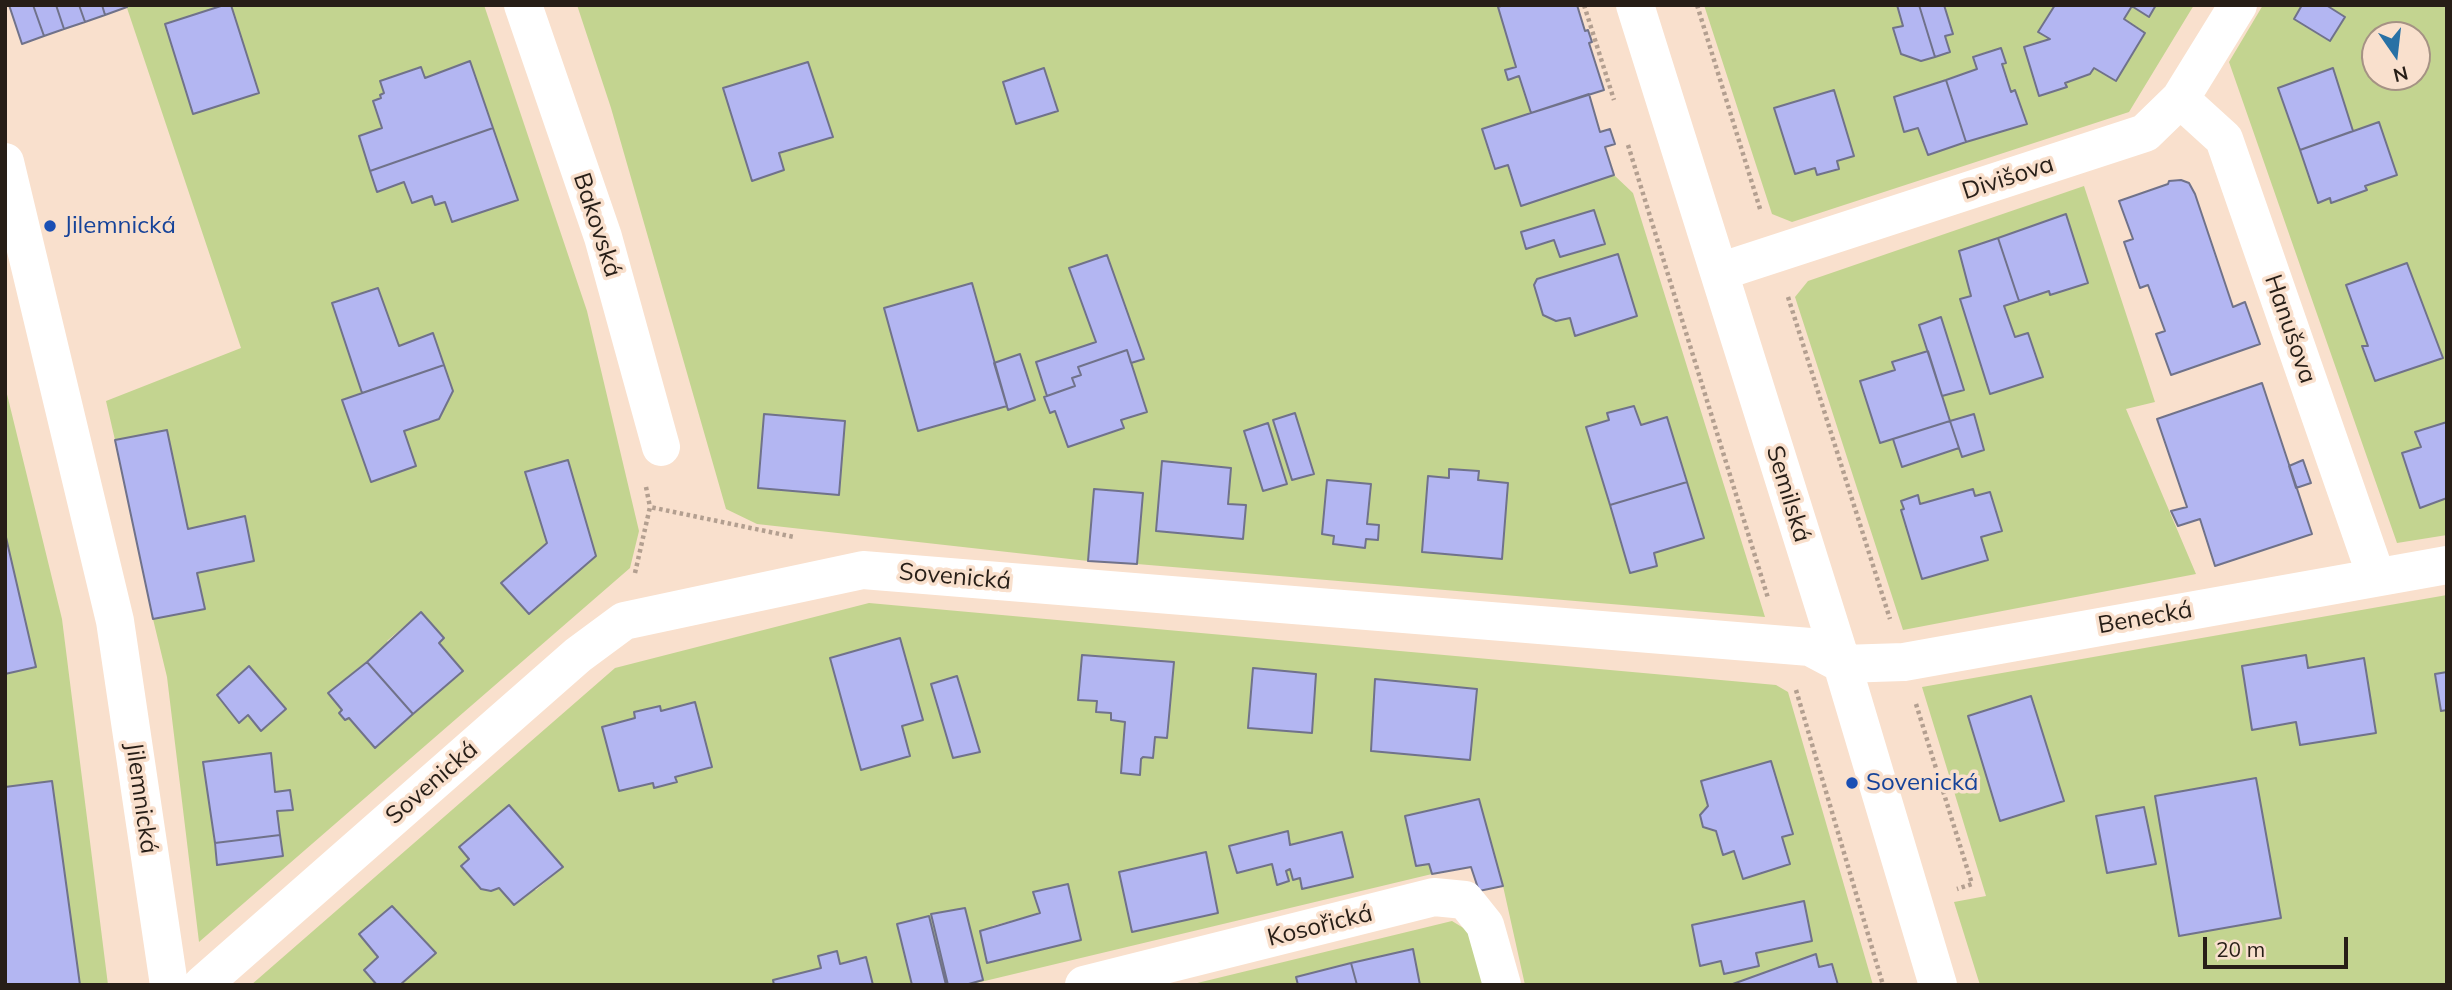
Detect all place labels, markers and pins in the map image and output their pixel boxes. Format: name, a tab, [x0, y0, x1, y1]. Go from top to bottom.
place label: Jilemnická	[64, 212, 176, 240]
marker: Jilemnická	[42, 218, 58, 234]
place label: Sovenická	[1866, 769, 1979, 797]
marker: Sovenická	[1844, 775, 1860, 791]

